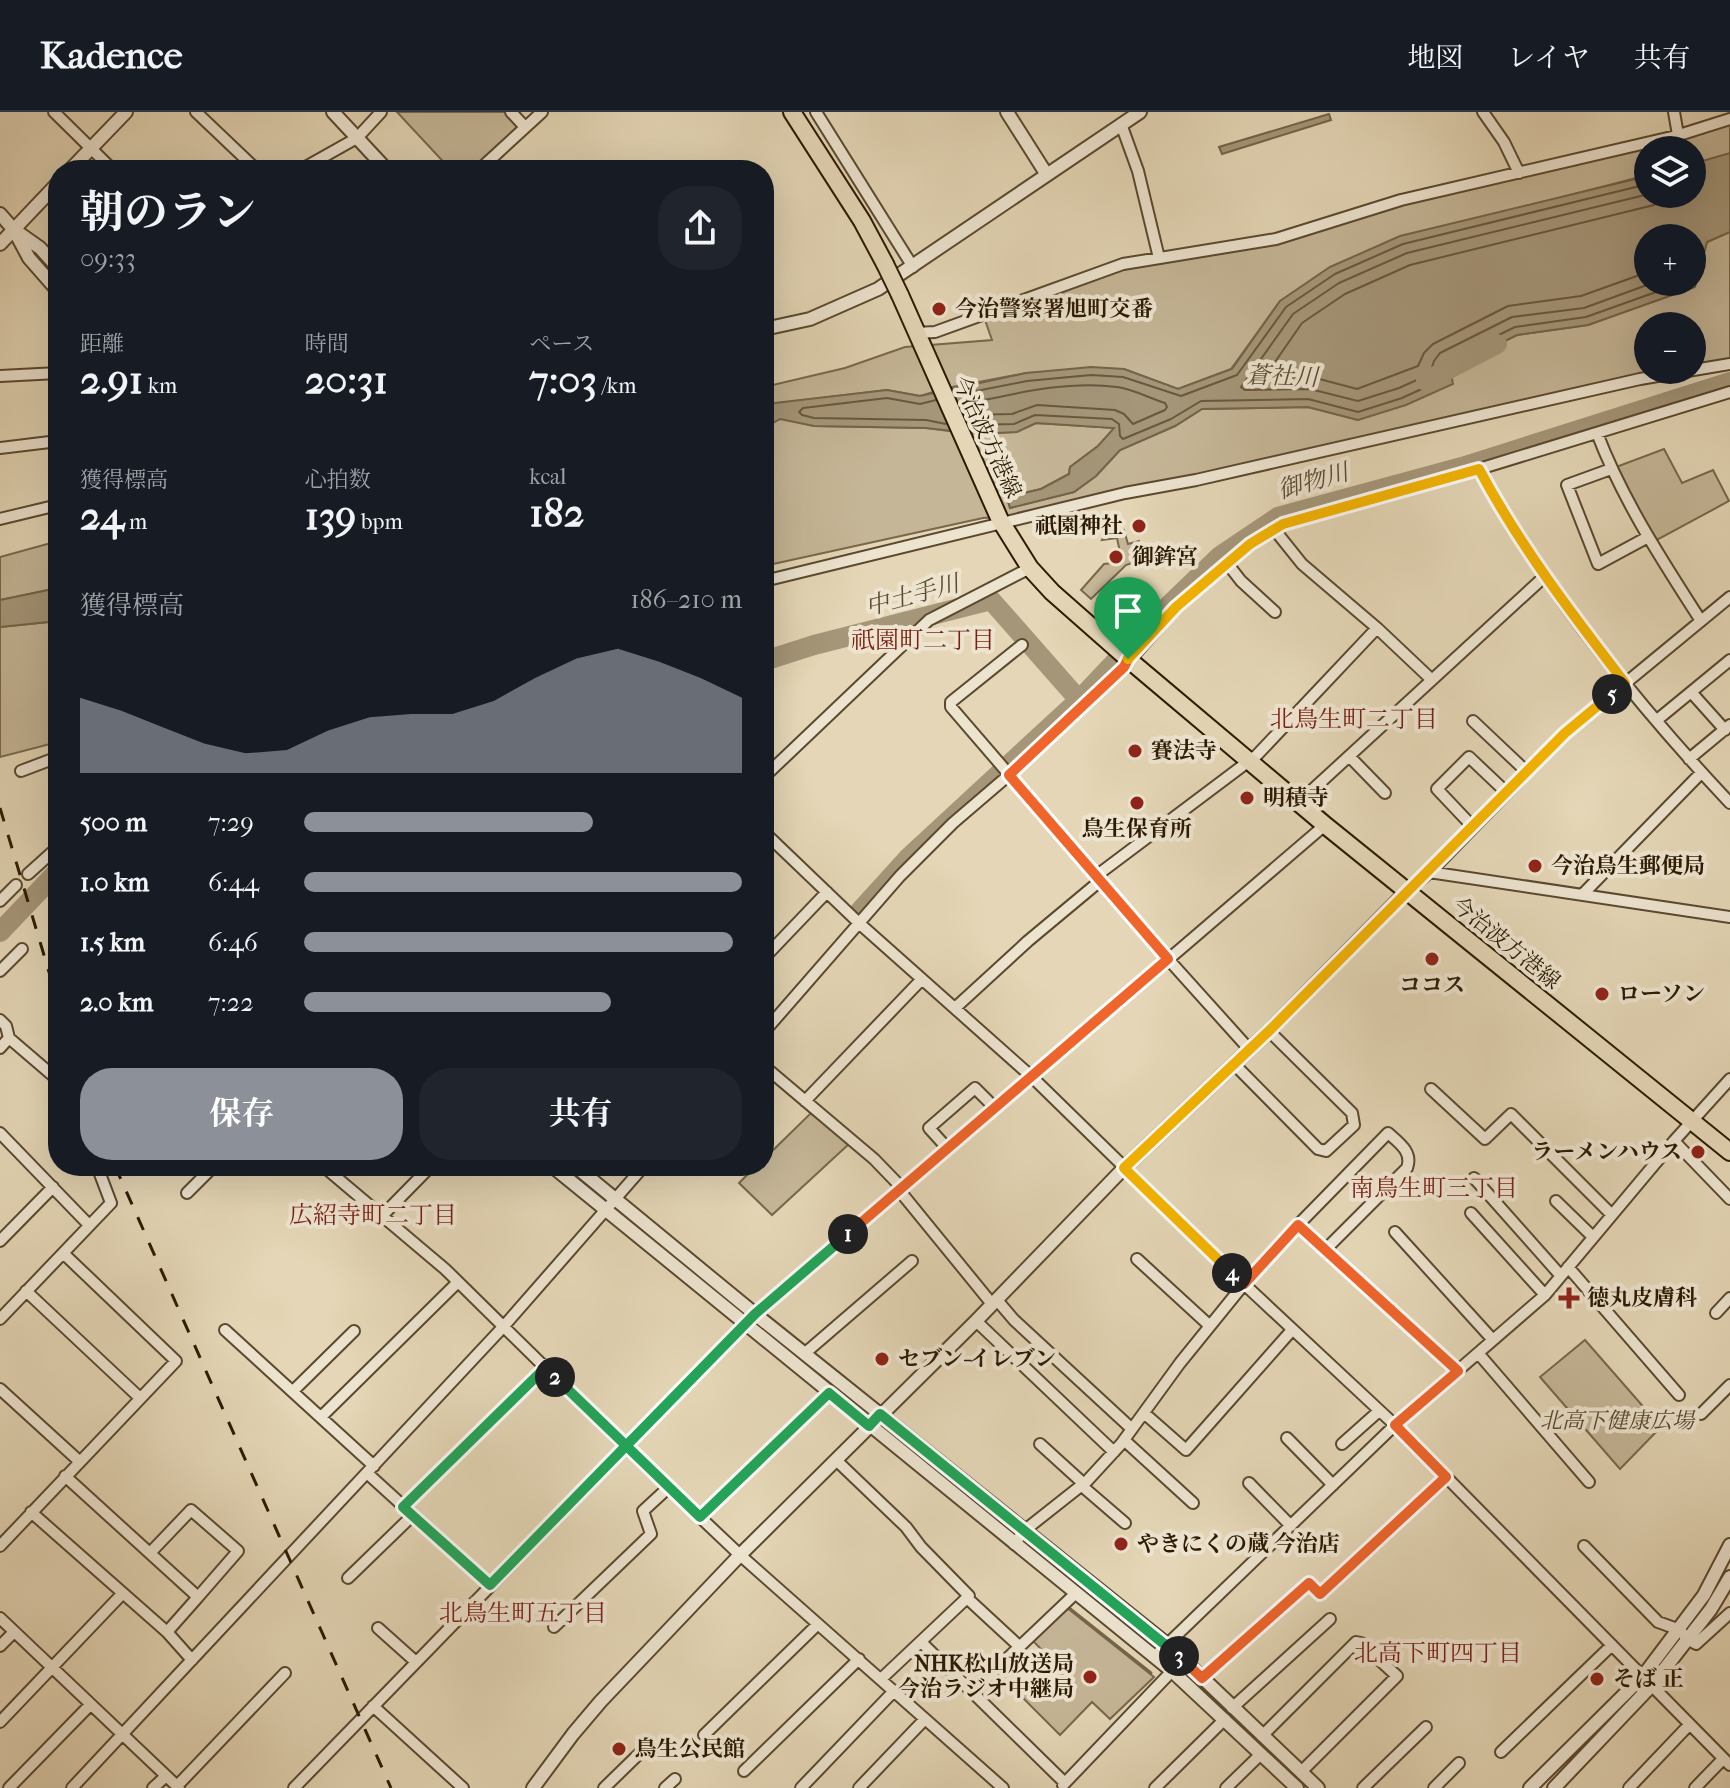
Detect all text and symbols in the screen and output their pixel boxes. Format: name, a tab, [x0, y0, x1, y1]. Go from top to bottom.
text: Kadence	[40, 33, 183, 78]
text: 地図	[1407, 41, 1463, 74]
text: レイヤ	[1507, 41, 1590, 74]
text: 共有	[1634, 41, 1690, 74]
map controls	[1634, 136, 1706, 384]
button: layers	[1634, 136, 1706, 208]
button: share	[658, 186, 742, 270]
text: 朝のラン	[80, 187, 256, 238]
button: +	[1634, 224, 1706, 296]
text: 09:33	[80, 243, 136, 274]
place label: 今治警察署旭町交番	[955, 296, 1153, 322]
marker: 今治警察署旭町交番	[930, 300, 948, 318]
button: −	[1634, 312, 1706, 384]
text: 距離	[80, 331, 124, 357]
text: 時間	[305, 331, 349, 357]
text: ペース	[529, 331, 594, 357]
text: 2.91	[80, 357, 143, 403]
text: 20:31	[305, 357, 388, 403]
text: 7:03	[529, 357, 597, 403]
water label: 蒼社川	[1246, 361, 1321, 391]
street label: 今治波方港線	[947, 372, 1027, 502]
text: km	[143, 373, 177, 399]
text: /km	[597, 373, 637, 399]
water label: 御物川	[1275, 457, 1354, 504]
text: kcal	[529, 464, 566, 490]
text: 獲得標高	[80, 467, 168, 493]
text: 心拍数	[305, 467, 371, 493]
text: 182	[529, 490, 584, 536]
text: 24	[80, 493, 124, 539]
text: 139	[305, 493, 356, 539]
text: m	[124, 509, 147, 535]
text: bpm	[356, 509, 403, 535]
place label: 祇園神社	[1035, 513, 1123, 539]
marker: 祇園神社	[1130, 517, 1148, 535]
place label: 御鉾宮	[1132, 544, 1198, 570]
marker: 御鉾宮	[1107, 548, 1125, 566]
water label: 中土手川	[862, 568, 965, 621]
pin	[1094, 577, 1162, 659]
text: 186–210 m	[630, 584, 742, 615]
icon: arrive	[1106, 589, 1150, 633]
text: 獲得標高	[80, 590, 184, 621]
district label: 祇園町二丁目	[851, 626, 995, 654]
pin: 5	[1592, 674, 1632, 714]
text: 5	[1607, 681, 1617, 707]
district label: 北鳥生町二丁目	[1270, 705, 1438, 733]
place label: 賽法寺	[1151, 738, 1217, 764]
marker: 賽法寺	[1126, 742, 1144, 760]
place label: 明積寺	[1263, 785, 1329, 811]
marker: 明積寺	[1238, 789, 1256, 807]
marker: 鳥生保育所	[1128, 794, 1146, 812]
text: 500 m	[80, 807, 147, 838]
text: 7:29	[208, 807, 254, 838]
place label: 鳥生保育所	[1082, 816, 1192, 842]
place label: 今治鳥生郵便局	[1551, 853, 1705, 879]
marker: 今治鳥生郵便局	[1526, 857, 1544, 875]
text: 1.0 km	[80, 867, 149, 898]
text: 6:44	[208, 867, 259, 898]
street label: 今治波方港線	[1447, 891, 1565, 995]
text: 1.5 km	[80, 927, 145, 958]
text: 6:46	[208, 927, 258, 958]
marker: ココス	[1423, 950, 1441, 968]
place label: ココス	[1399, 972, 1465, 998]
place label: ローソン	[1618, 981, 1705, 1007]
marker: ローソン	[1593, 985, 1611, 1003]
text: 2.0 km	[80, 987, 153, 1018]
text: 7:22	[208, 987, 254, 1018]
button: 保存	[80, 1068, 403, 1160]
button: 共有	[419, 1068, 742, 1160]
place label: ラーメンハウス	[1531, 1139, 1682, 1165]
marker: ラーメンハウス	[1689, 1143, 1707, 1161]
district label: 南鳥生町三丁目	[1350, 1174, 1518, 1202]
district label: 広紹寺町二丁目	[289, 1201, 457, 1229]
pin: 1	[828, 1214, 868, 1254]
text: 1	[844, 1221, 852, 1247]
pin: 4	[1212, 1253, 1252, 1293]
text: 4	[1226, 1260, 1239, 1286]
place label: 徳丸皮膚科	[1587, 1285, 1697, 1311]
marker: 徳丸皮膚科	[1558, 1287, 1580, 1309]
place label: セブン-イレブン	[898, 1346, 1056, 1372]
marker: セブン-イレブン	[873, 1350, 891, 1368]
pin: 2	[535, 1357, 575, 1397]
text: 2	[549, 1364, 561, 1390]
park label: 北高下健康広場	[1540, 1408, 1696, 1434]
place label: やきにくの蔵 今治店	[1137, 1531, 1340, 1557]
marker: やきにくの蔵 今治店	[1112, 1535, 1130, 1553]
district label: 北鳥生町五丁目	[439, 1599, 607, 1627]
pin: 3	[1159, 1636, 1199, 1676]
district label: 北高下町四丁目	[1354, 1639, 1522, 1667]
text: 3	[1174, 1643, 1184, 1669]
place label: NHK松山放送局 今治ラジオ中継局	[898, 1651, 1074, 1702]
place label: そば 正	[1613, 1666, 1684, 1692]
marker: NHK松山放送局 今治ラジオ中継局	[1081, 1668, 1099, 1686]
marker: そば 正	[1588, 1670, 1606, 1688]
place label: 鳥生公民館	[635, 1736, 745, 1762]
marker: 鳥生公民館	[610, 1740, 628, 1758]

